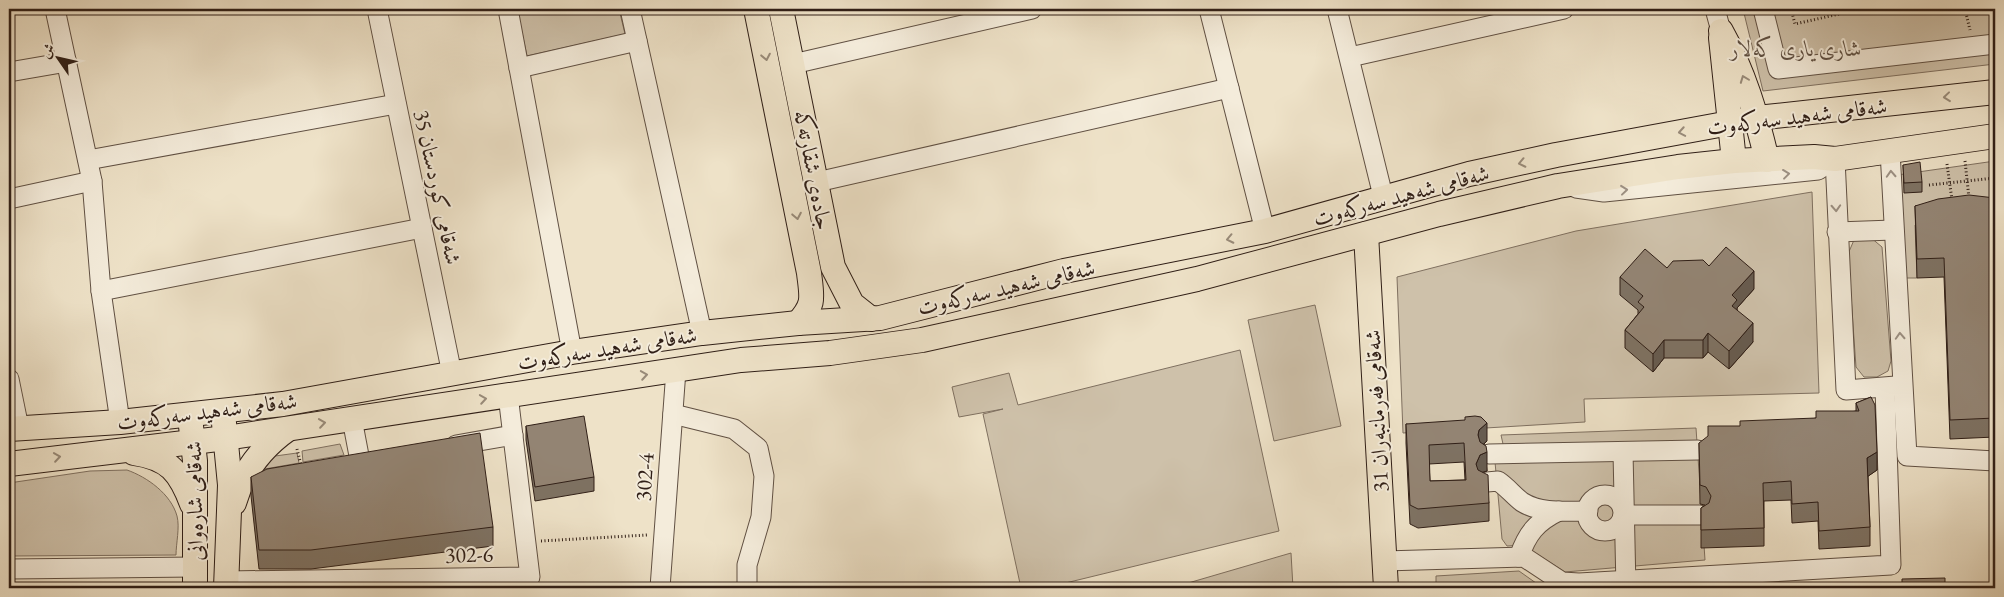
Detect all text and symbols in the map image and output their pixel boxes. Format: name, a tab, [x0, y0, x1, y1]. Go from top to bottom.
north arrow	[32, 32, 82, 82]
park label: شاری یاری کەلار	[1728, 34, 1862, 63]
text: ش	[36, 40, 59, 62]
one-way arrow	[760, 52, 771, 61]
one-way arrow	[1740, 75, 1751, 84]
street label: شەقامی شەهید سەرکەوت	[1705, 91, 1889, 142]
one-way arrow	[1943, 91, 1951, 102]
street label: شەقامی کوردستان 35	[407, 107, 468, 267]
street label: جادەی شقارتەکە	[788, 108, 839, 233]
one-way arrow	[1677, 126, 1686, 136]
one-way arrow	[1518, 157, 1527, 167]
street label: شەقامی شەهید سەرکەوت	[1310, 158, 1492, 233]
one-way arrow	[1782, 169, 1790, 180]
one-way arrow	[1885, 170, 1896, 178]
one-way arrow	[1620, 185, 1628, 196]
one-way arrow	[1831, 204, 1841, 212]
one-way arrow	[792, 212, 802, 220]
one-way arrow	[1225, 233, 1234, 244]
street label: شەقامی شەهید سەرکەوت	[915, 253, 1098, 322]
street label: شەقامی شەهید سەرکەوت	[515, 320, 699, 377]
street label: شەقامی فەرمانبەران 31	[1358, 329, 1395, 493]
one-way arrow	[1894, 332, 1905, 340]
one-way arrow	[640, 370, 648, 381]
street label: شەقامی شەهید سەرکەوت	[115, 386, 299, 437]
one-way arrow	[479, 394, 487, 405]
one-way arrow	[319, 418, 327, 429]
street label: شەقامی شارەوانی	[179, 441, 210, 561]
street label: 302-4	[628, 452, 661, 502]
one-way arrow	[53, 453, 61, 463]
street label: 302-6	[445, 540, 494, 569]

